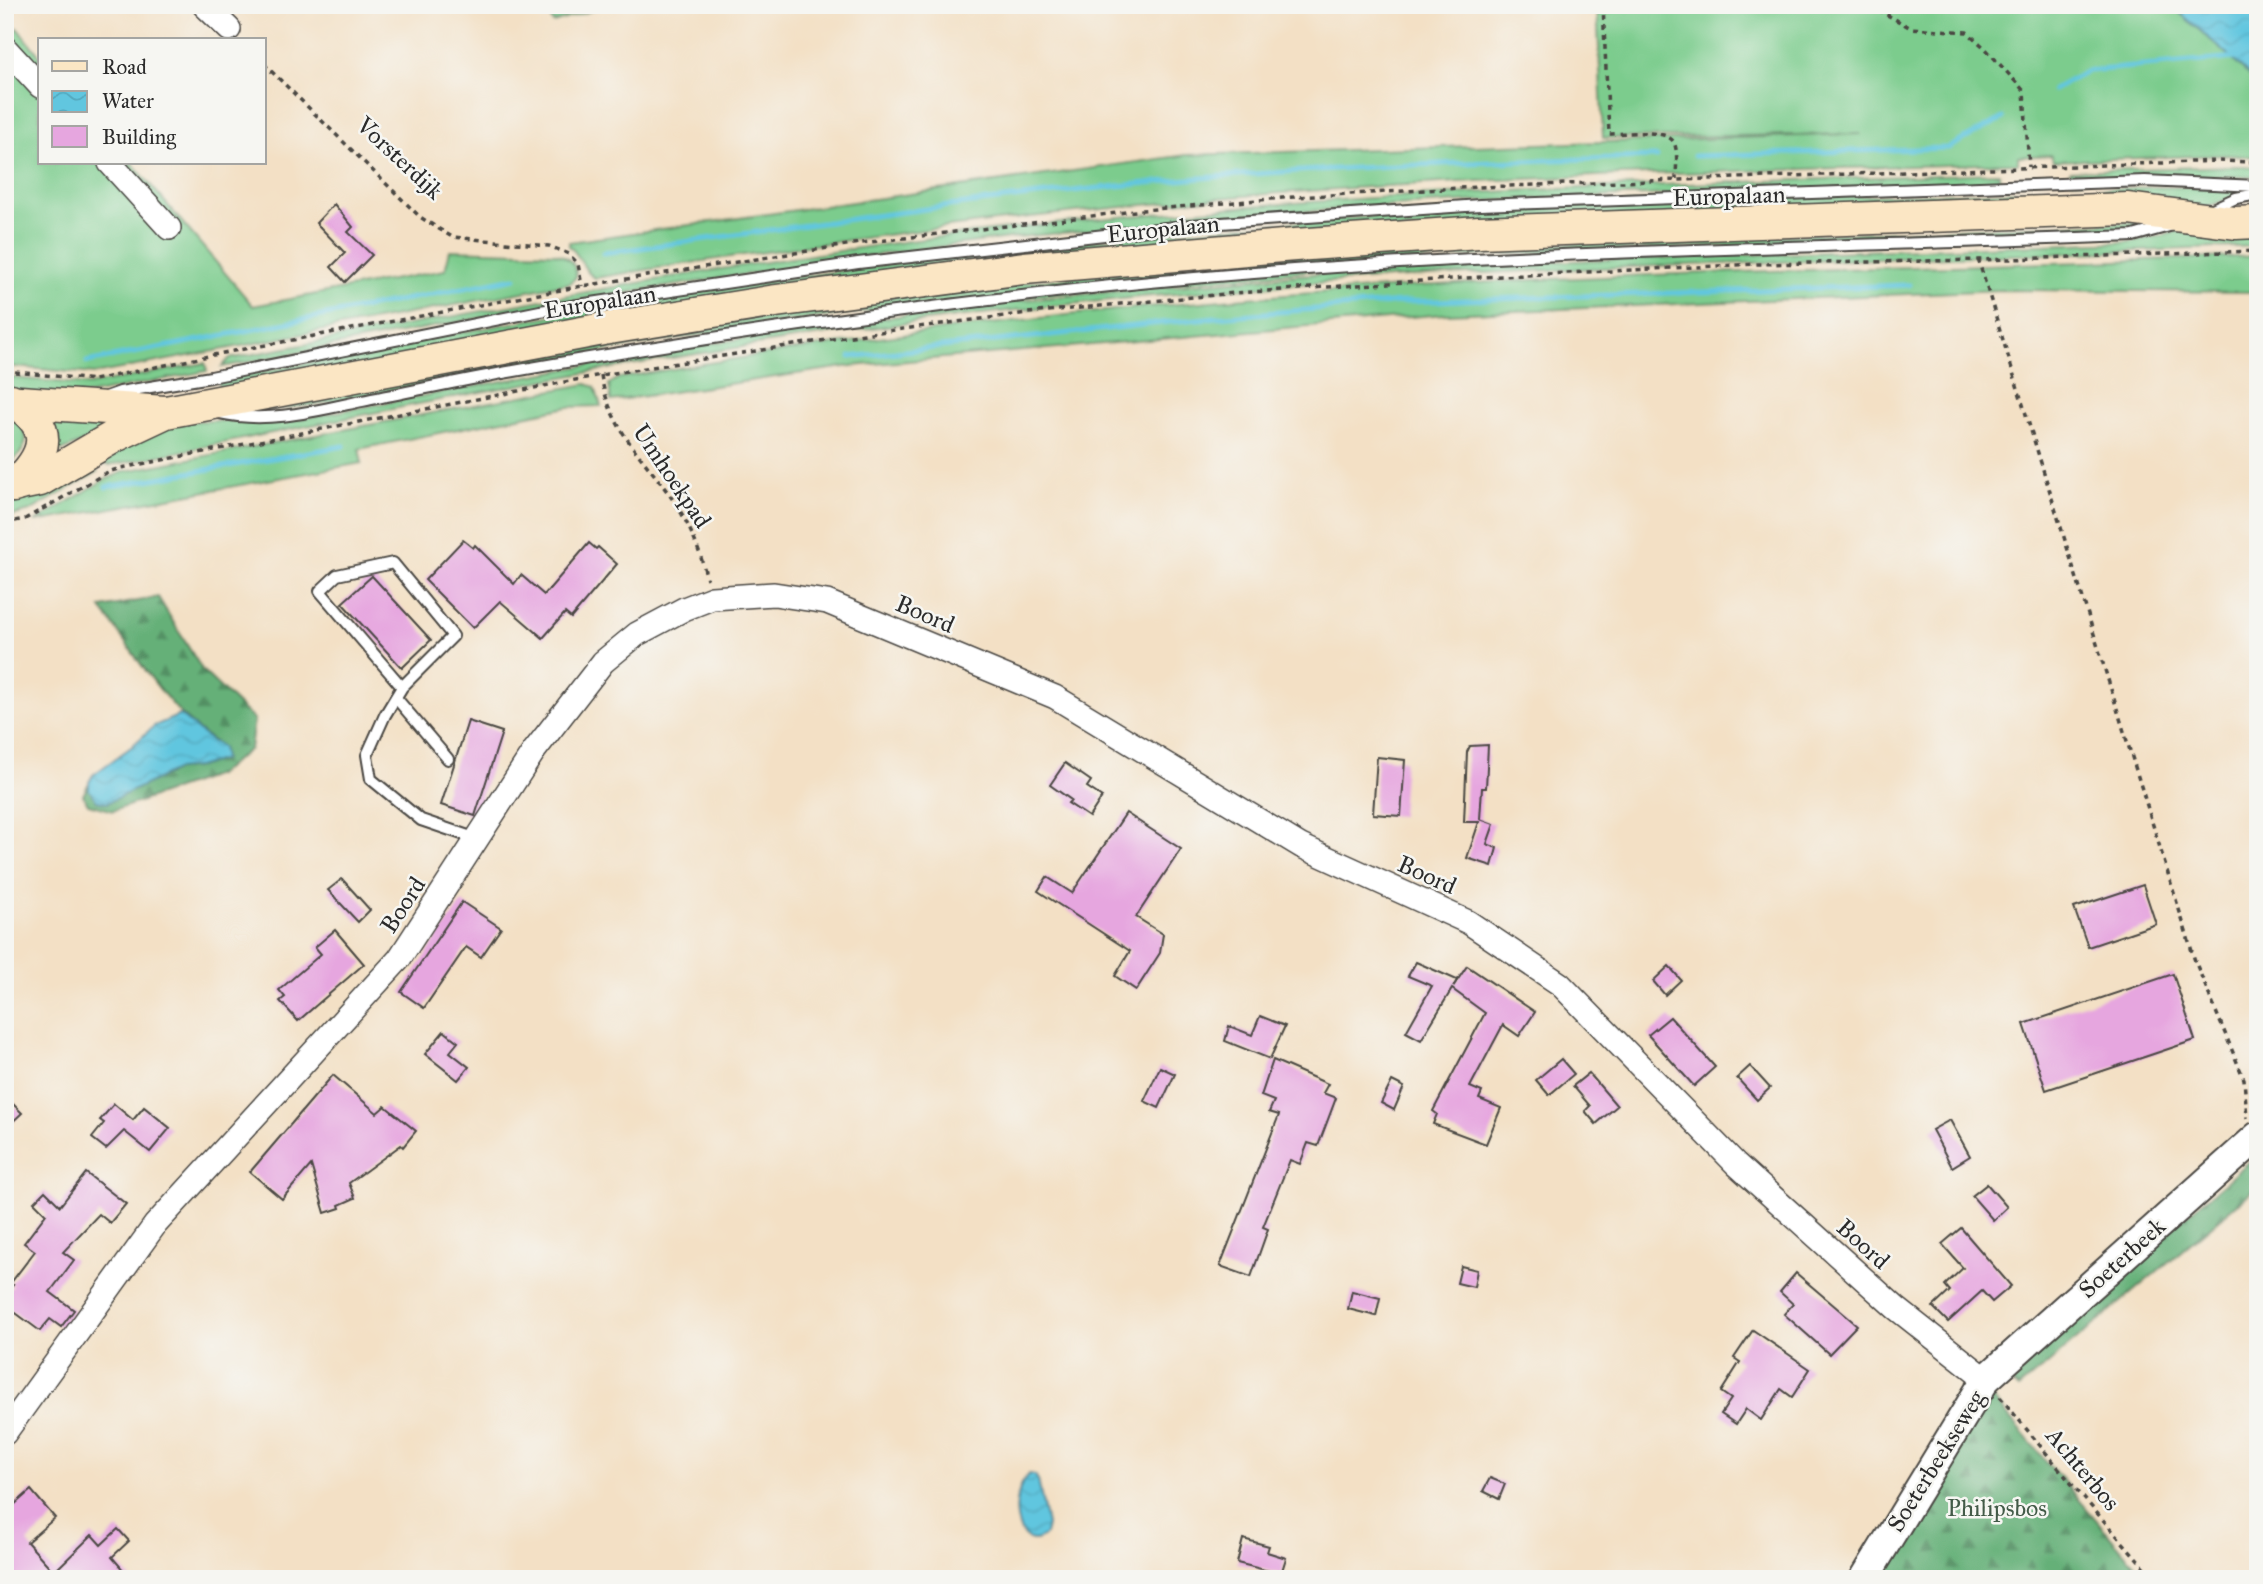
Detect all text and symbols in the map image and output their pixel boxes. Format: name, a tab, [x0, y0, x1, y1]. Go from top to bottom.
legend	[38, 38, 266, 164]
text: Road	[102, 54, 147, 80]
text: Water	[102, 88, 154, 114]
street label: Vorsterdijk	[350, 110, 450, 206]
text: Building	[102, 124, 176, 150]
street label: Europalaan	[1672, 179, 1786, 213]
street label: Europalaan	[1105, 208, 1221, 250]
street label: Europalaan	[542, 278, 658, 326]
street label: Umhoekpad	[626, 418, 718, 534]
street label: Boord	[891, 588, 959, 640]
street label: Boord	[1393, 849, 1461, 901]
street label: Boord	[374, 871, 432, 939]
street label: Soeterbeek	[2072, 1211, 2172, 1305]
street label: Boord	[1830, 1212, 1896, 1276]
street label: Soeterbeekseweg	[1880, 1384, 1992, 1538]
street label: Achterbos	[2039, 1420, 2126, 1517]
park label: Philipsbos	[1947, 1493, 2047, 1523]

